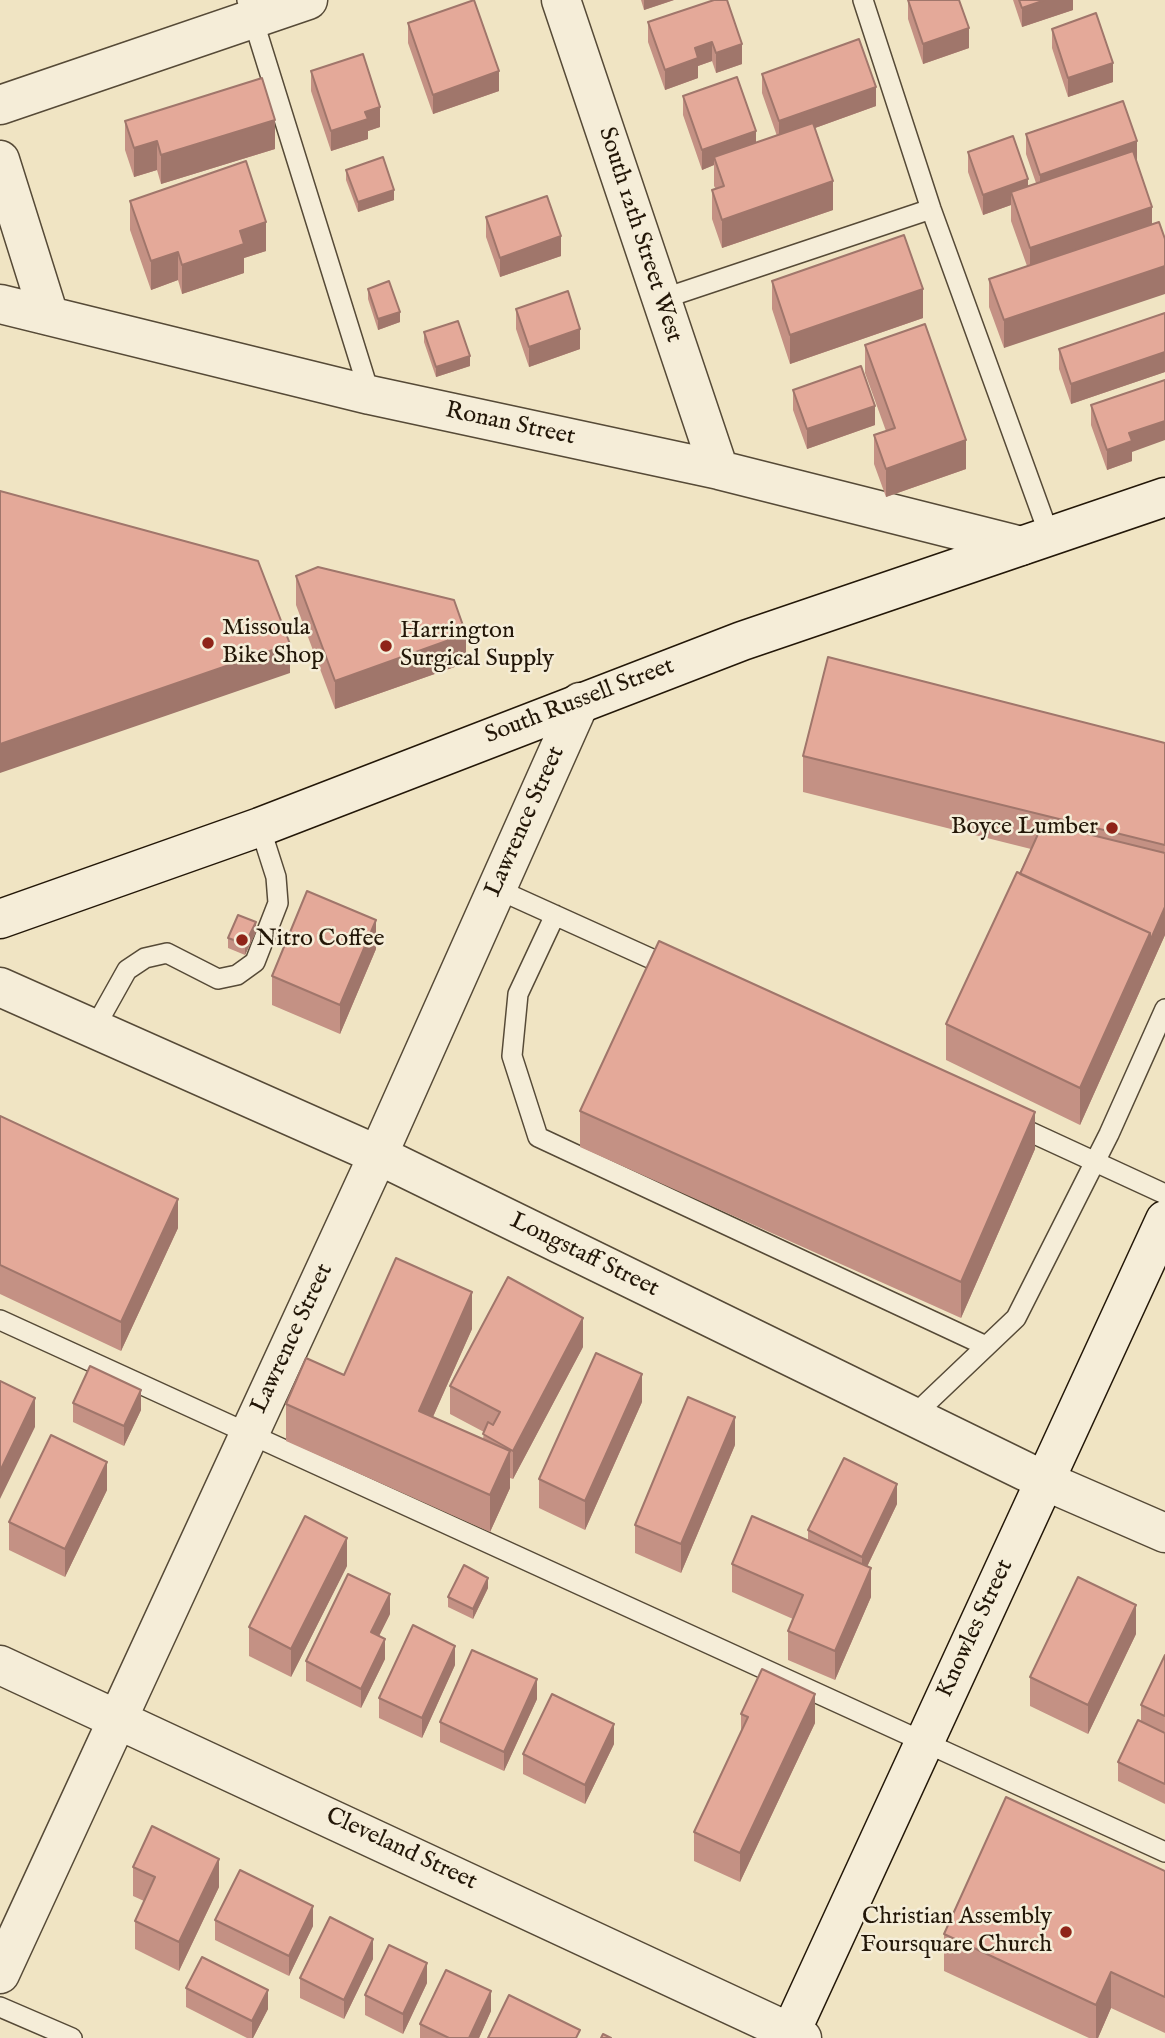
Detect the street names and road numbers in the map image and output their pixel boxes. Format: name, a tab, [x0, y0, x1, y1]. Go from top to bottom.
street label: South 12th Street West	[591, 124, 687, 346]
street label: Ronan Street	[443, 397, 577, 453]
street label: South Russell Street	[481, 653, 679, 751]
street label: Lawrence Street	[480, 742, 572, 902]
street label: Longstaff Street	[505, 1208, 663, 1304]
street label: Lawrence Street	[246, 1260, 340, 1418]
street label: Knowles Street	[931, 1555, 1021, 1703]
street label: Cleveland Street	[321, 1802, 481, 1898]

